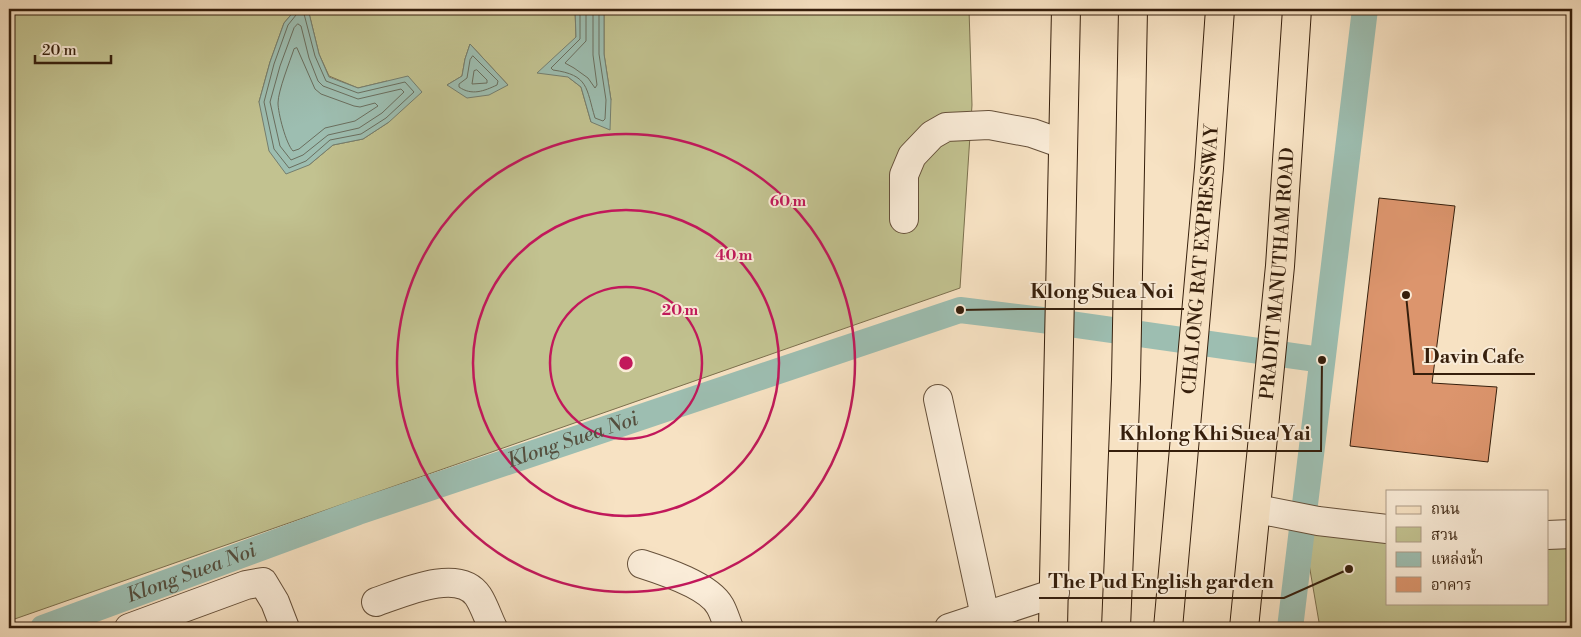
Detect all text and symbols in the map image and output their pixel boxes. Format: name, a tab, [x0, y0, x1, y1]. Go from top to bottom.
scale bar	[35, 32, 111, 64]
text: 20 m	[42, 41, 77, 60]
street label: CHALONG RAT EXPRESSWAY	[1177, 122, 1224, 395]
street label: PRADIT MANUTHAM ROAD	[1255, 147, 1300, 401]
text: 60 m	[770, 192, 807, 211]
text: 40 m	[715, 246, 753, 265]
callout: Klong Suea Noi	[1020, 274, 1184, 309]
text: Klong Suea Noi	[1030, 280, 1174, 305]
text: 20 m	[662, 301, 699, 320]
callout: Davin Cafe	[1414, 339, 1535, 374]
text: Davin Cafe	[1424, 345, 1525, 370]
centre of rings	[617, 354, 635, 372]
water label: Klong Suea Noi	[504, 406, 642, 474]
callout: Khlong Khi Suea Yai	[1109, 416, 1321, 451]
text: Khlong Khi Suea Yai	[1119, 422, 1311, 447]
legend	[1386, 490, 1548, 604]
text: ถนน	[1431, 500, 1460, 519]
text: สวน	[1431, 526, 1458, 545]
water label: Klong Suea Noi	[123, 538, 260, 609]
text: แหล่งน้ำ	[1431, 548, 1483, 569]
callout: The Pud English garden	[1039, 563, 1284, 598]
text: The Pud English garden	[1048, 570, 1274, 595]
text: อาคาร	[1431, 576, 1471, 595]

